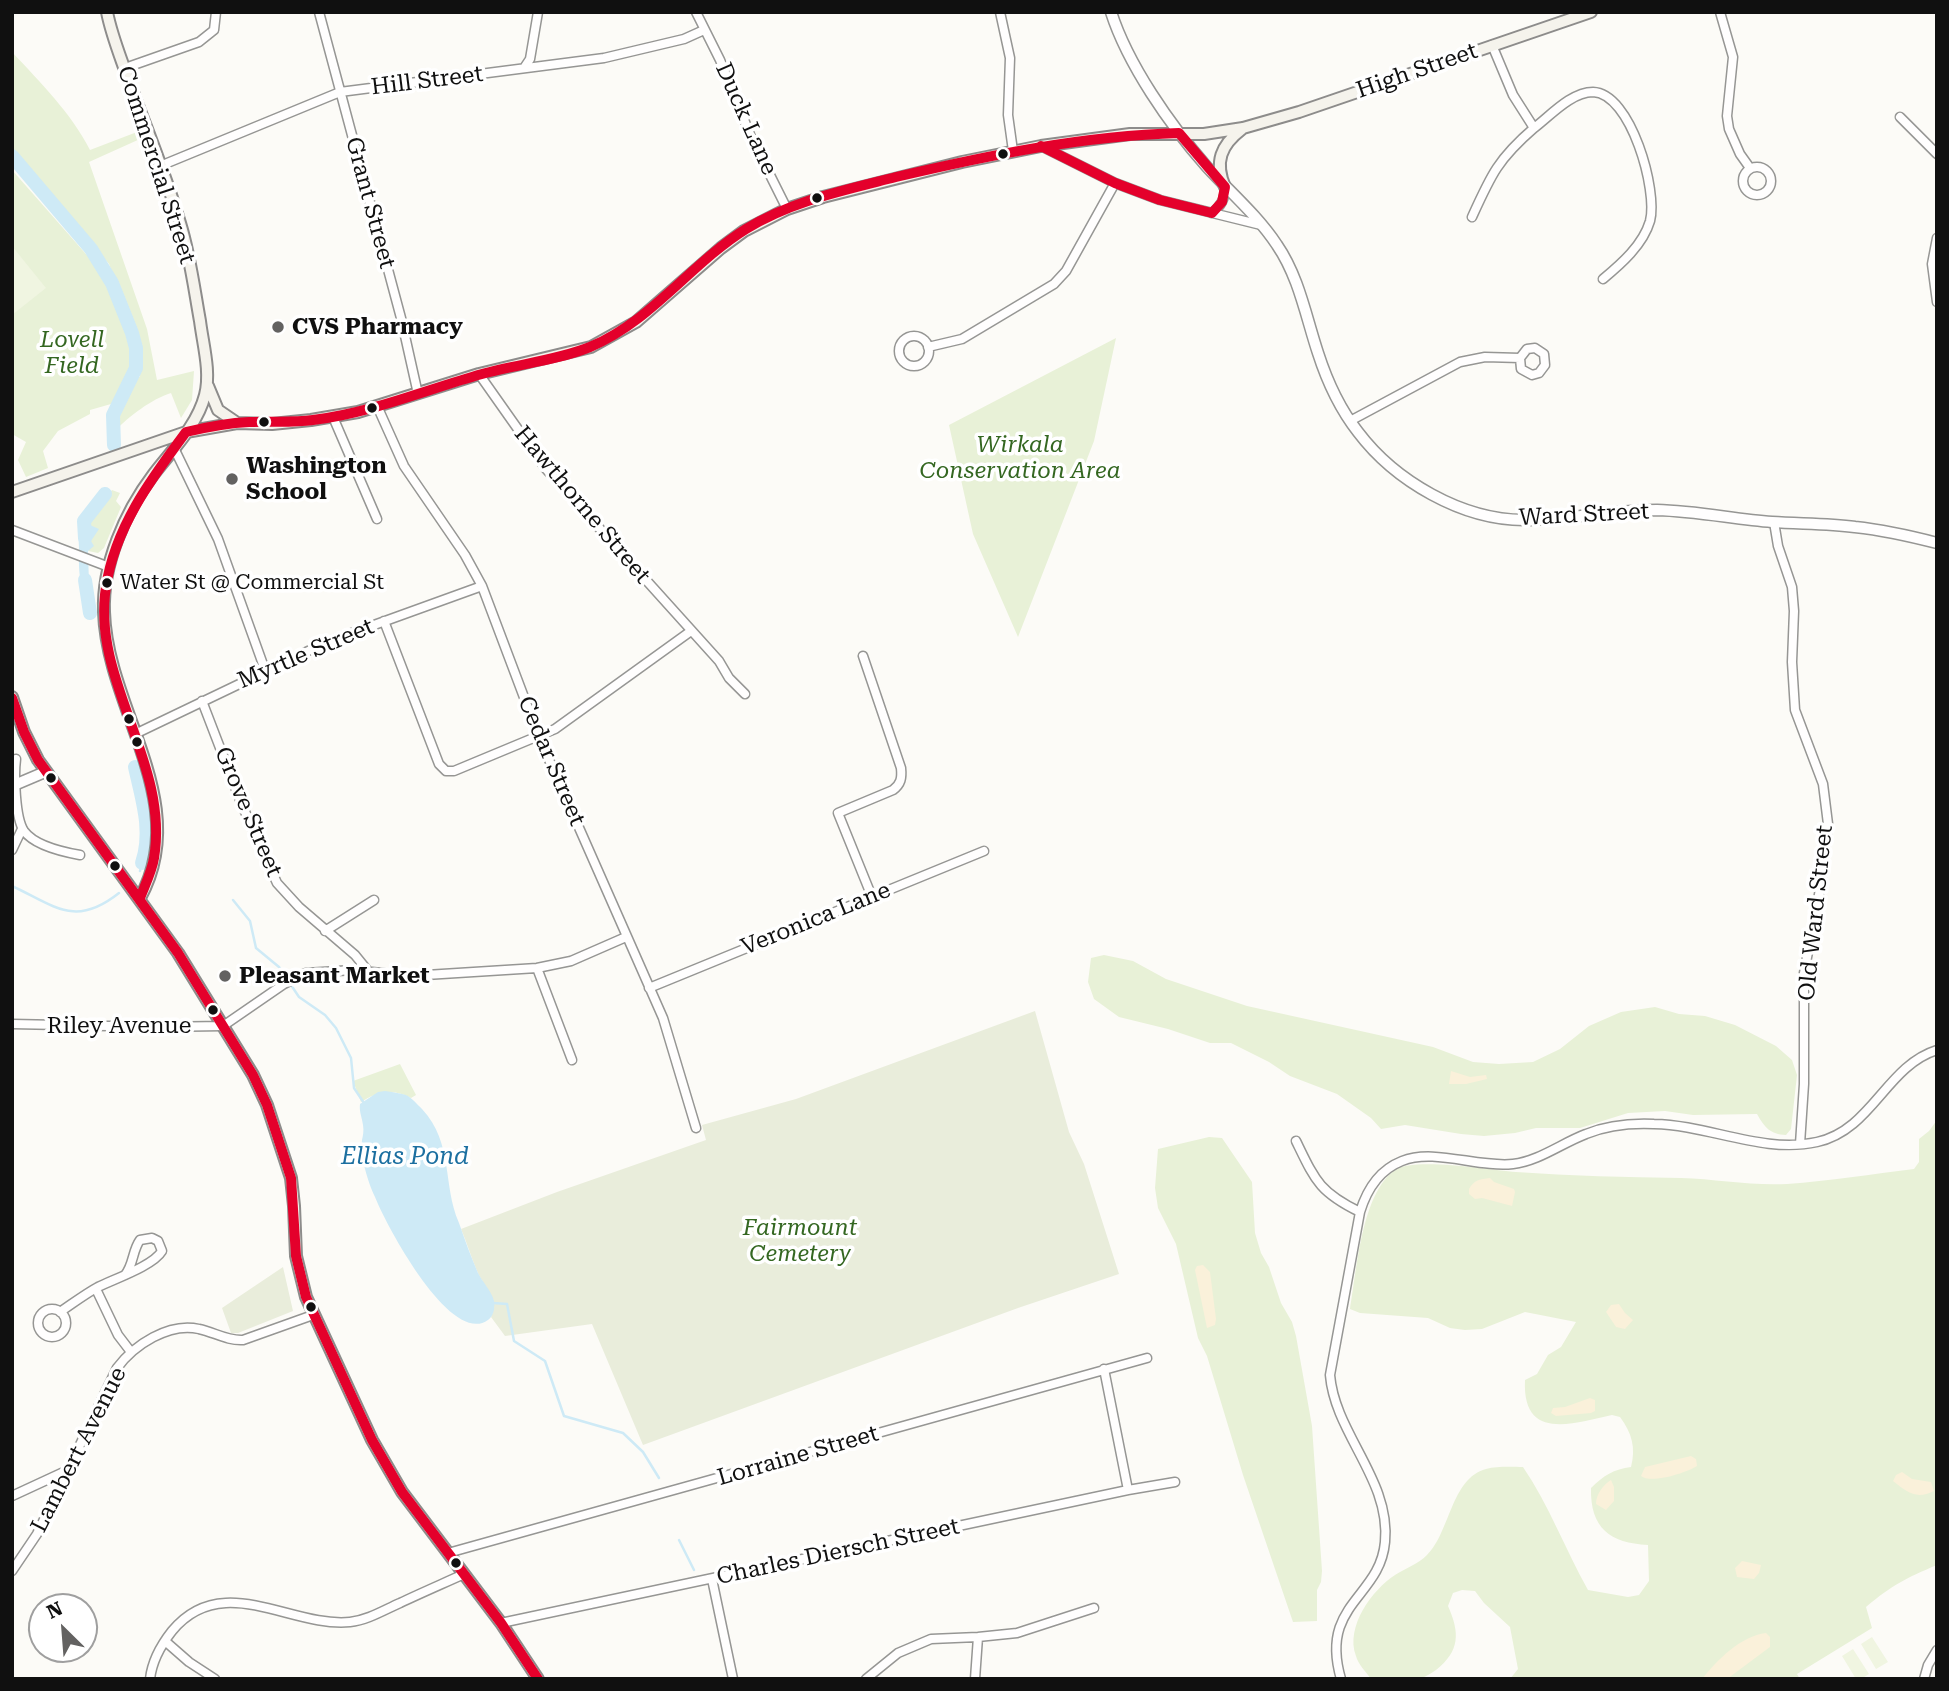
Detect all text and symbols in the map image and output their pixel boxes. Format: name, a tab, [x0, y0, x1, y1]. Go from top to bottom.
street label: High Street	[1353, 37, 1481, 105]
street label: Duck Lane	[709, 59, 783, 179]
street label: Hill Street	[369, 60, 485, 102]
street label: Commercial Street	[111, 63, 201, 267]
street label: Grant Street	[339, 134, 401, 272]
unlabelled marker	[996, 147, 1010, 161]
unlabelled marker	[810, 191, 824, 205]
place label: CVS Pharmacy	[292, 313, 463, 341]
marker: CVS Pharmacy	[270, 319, 286, 335]
park label: Lovell Field	[40, 326, 104, 380]
unlabelled marker	[365, 401, 379, 415]
unlabelled marker	[257, 415, 271, 429]
street label: Hawthorne Street	[508, 421, 656, 589]
park label: Wirkala Conservation Area	[919, 431, 1121, 485]
place label: Washington School	[246, 452, 387, 506]
marker: Washington School	[224, 471, 240, 487]
street label: Ward Street	[1518, 498, 1650, 532]
place label: Water St @ Commercial St	[120, 570, 384, 596]
marker: Water St @ Commercial St	[100, 576, 114, 590]
street label: Myrtle Street	[234, 613, 378, 695]
street label: Cedar Street	[511, 692, 591, 830]
unlabelled marker	[122, 712, 136, 726]
unlabelled marker	[130, 735, 144, 749]
street label: Grove Street	[208, 743, 288, 881]
unlabelled marker	[44, 771, 58, 785]
street label: Old Ward Street	[1793, 824, 1839, 1002]
unlabelled marker	[108, 859, 122, 873]
street label: Veronica Lane	[737, 877, 895, 961]
place label: Pleasant Market	[239, 962, 430, 990]
marker: Pleasant Market	[217, 968, 233, 984]
unlabelled marker	[206, 1003, 220, 1017]
street label: Riley Avenue	[47, 1012, 191, 1040]
water label: Ellias Pond	[341, 1143, 469, 1171]
park label: Fairmount Cemetery	[743, 1214, 857, 1268]
unlabelled marker	[304, 1300, 318, 1314]
street label: Lambert Avenue	[25, 1363, 133, 1537]
street label: Lorraine Street	[714, 1420, 882, 1492]
street label: Charles Diersch Street	[714, 1513, 962, 1591]
unlabelled marker	[449, 1556, 463, 1570]
north arrow	[28, 1593, 98, 1663]
text: N	[43, 1597, 66, 1624]

